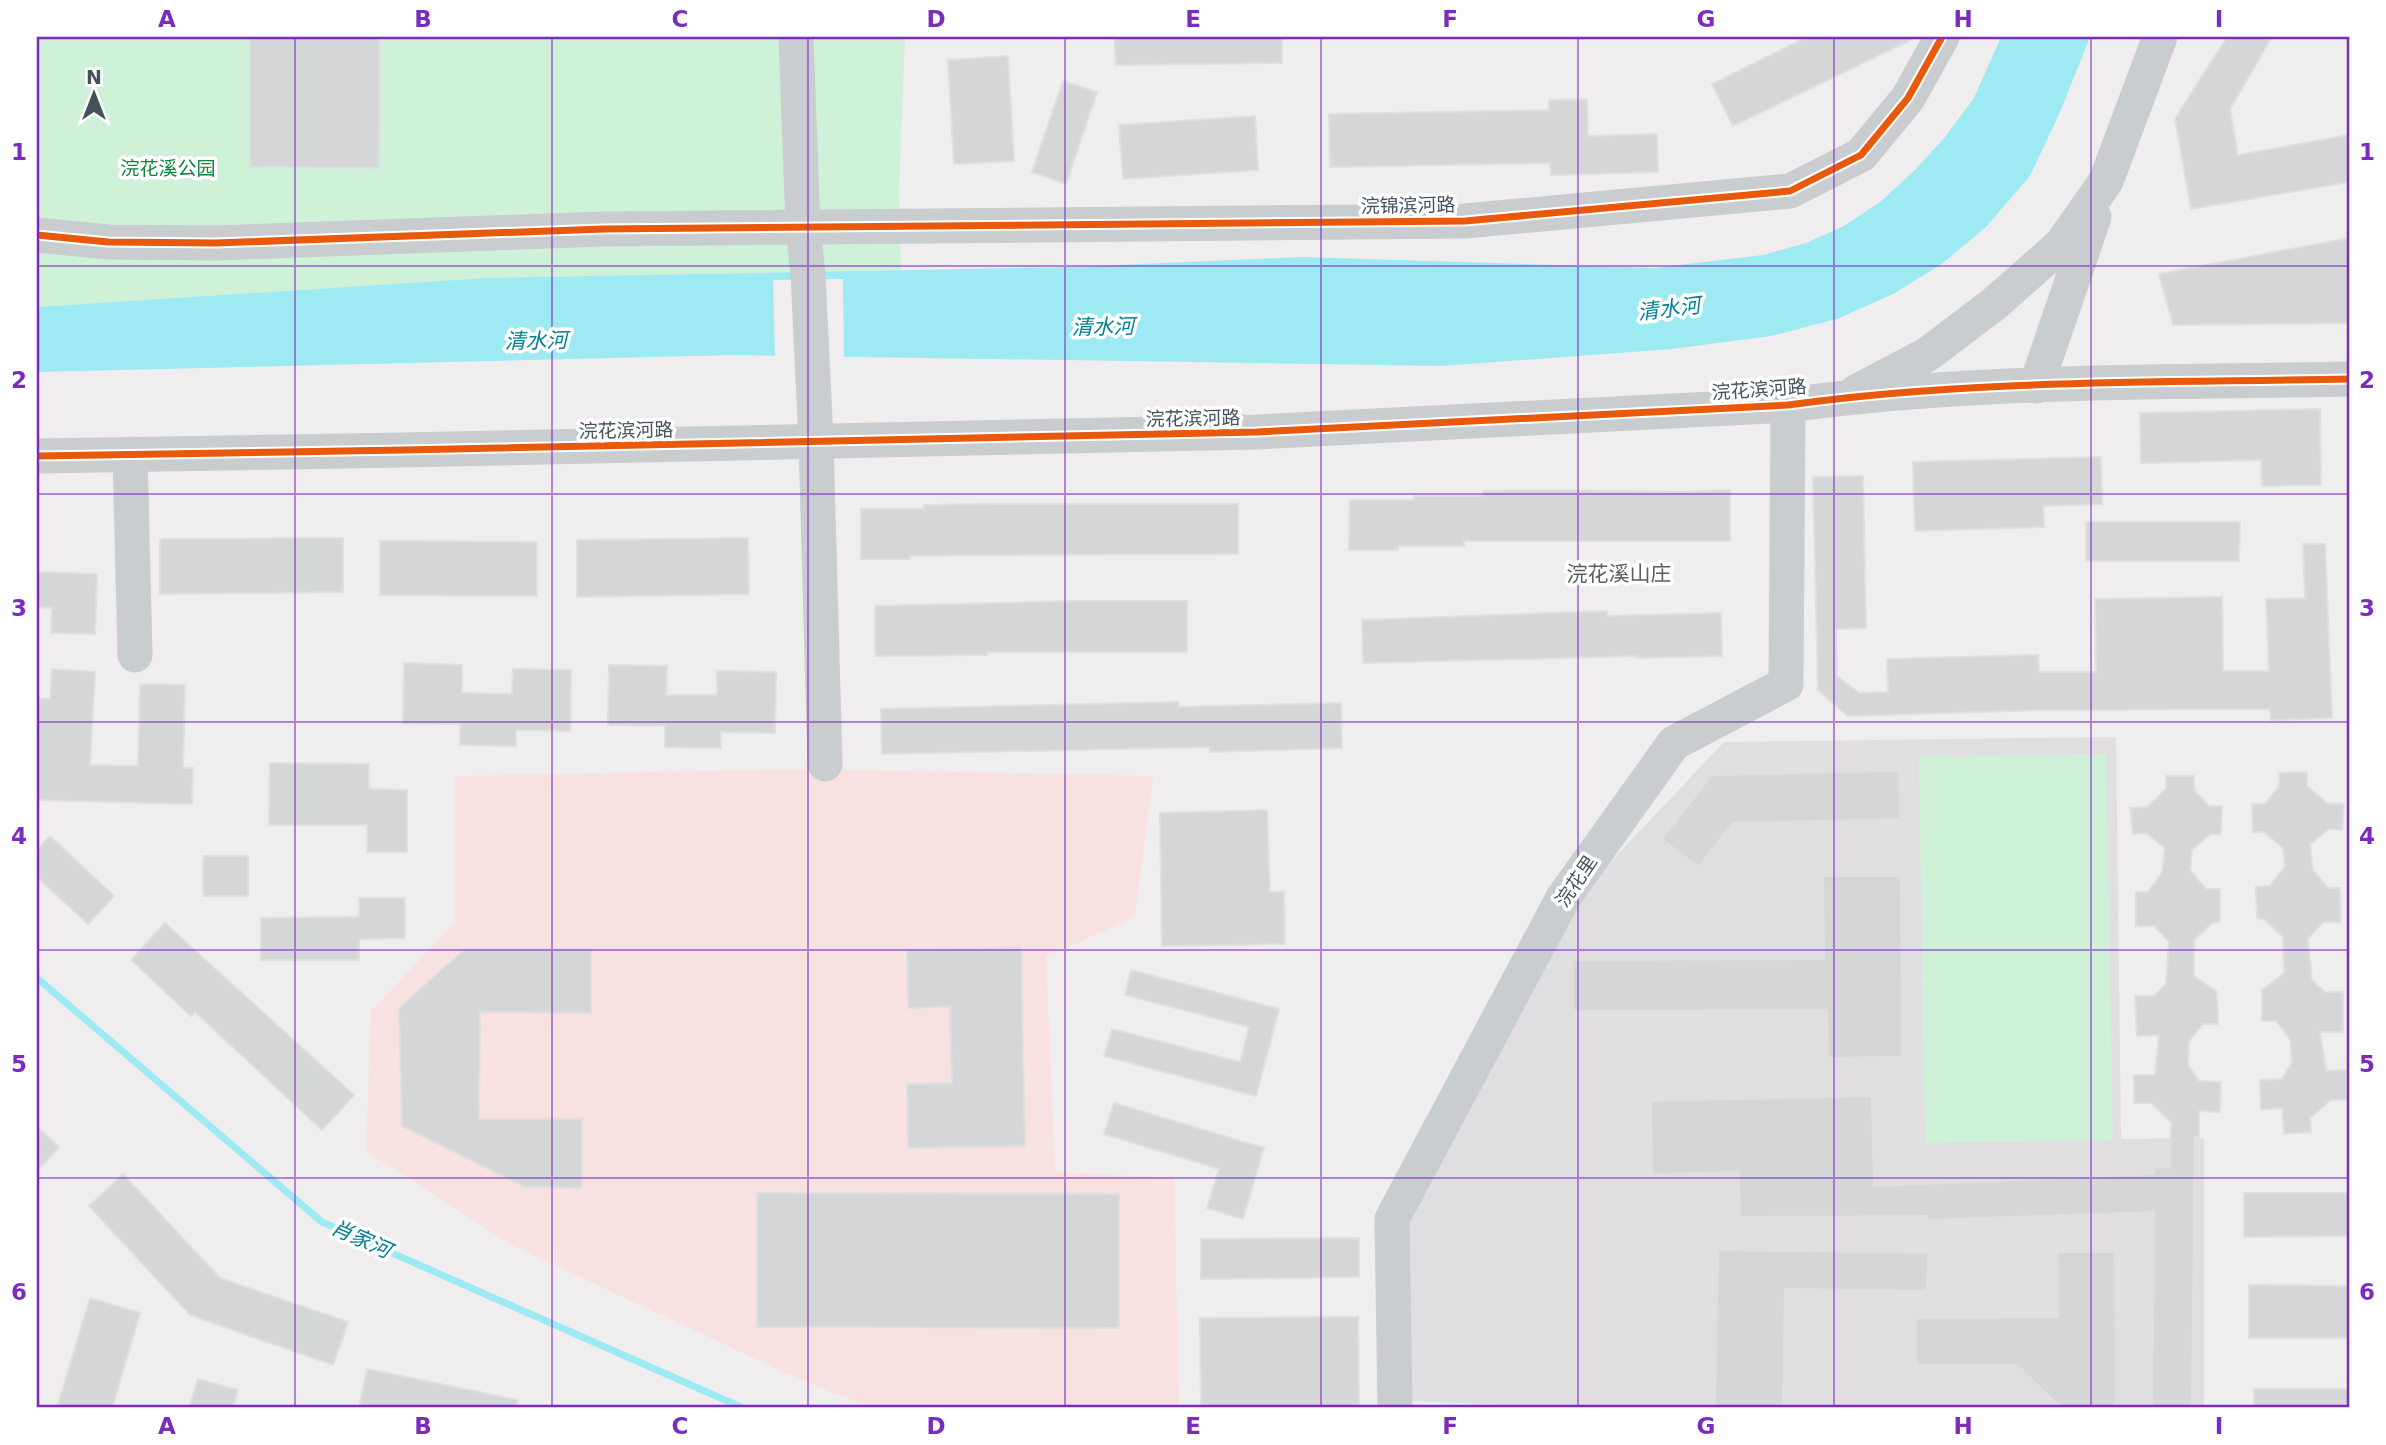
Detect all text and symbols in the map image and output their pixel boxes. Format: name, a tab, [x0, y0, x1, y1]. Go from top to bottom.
text: A	[158, 6, 176, 32]
text: B	[414, 6, 432, 32]
text: C	[672, 6, 688, 32]
text: D	[926, 6, 946, 32]
text: E	[1185, 6, 1201, 32]
text: F	[1442, 6, 1458, 32]
text: G	[1697, 6, 1715, 32]
text: H	[1953, 6, 1973, 32]
text: I	[2215, 6, 2223, 32]
north arrow	[60, 60, 130, 130]
text: N	[86, 66, 102, 88]
text: 1	[11, 139, 27, 165]
text: 1	[2359, 139, 2375, 165]
park label: 浣花溪公园	[120, 157, 216, 179]
street label: 浣锦滨河路	[1360, 193, 1456, 217]
water label: 清水河	[1636, 293, 1706, 325]
water label: 清水河	[1071, 314, 1139, 340]
water label: 清水河	[504, 328, 572, 354]
text: 2	[11, 367, 27, 393]
text: 2	[2359, 367, 2375, 393]
street label: 浣花滨河路	[1711, 375, 1807, 403]
street label: 浣花滨河路	[1145, 406, 1241, 430]
street label: 浣花滨河路	[578, 418, 674, 442]
district label: 浣花溪山庄	[1567, 562, 1672, 586]
text: 3	[11, 595, 27, 621]
text: 3	[2359, 595, 2375, 621]
text: 4	[11, 823, 27, 849]
text: 4	[2359, 823, 2375, 849]
street label: 浣花里	[1551, 851, 1601, 911]
text: 5	[11, 1051, 27, 1077]
text: 5	[2359, 1051, 2375, 1077]
water label: 肖家河	[327, 1215, 398, 1264]
text: 6	[11, 1279, 27, 1305]
text: 6	[2359, 1279, 2375, 1305]
text: A	[158, 1413, 176, 1439]
text: B	[414, 1413, 432, 1439]
text: C	[672, 1413, 688, 1439]
text: D	[926, 1413, 946, 1439]
text: E	[1185, 1413, 1201, 1439]
text: F	[1442, 1413, 1458, 1439]
text: G	[1697, 1413, 1715, 1439]
text: H	[1953, 1413, 1973, 1439]
text: I	[2215, 1413, 2223, 1439]

